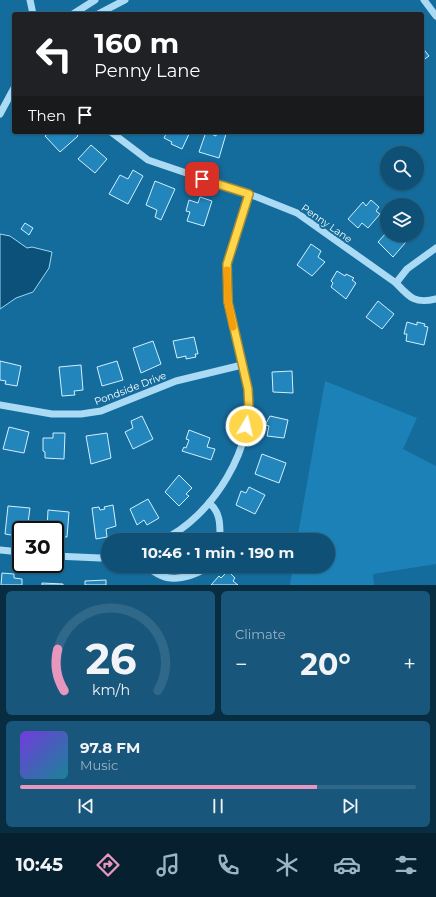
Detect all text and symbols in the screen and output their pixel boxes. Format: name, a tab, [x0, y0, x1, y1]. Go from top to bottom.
text: 160 m	[94, 26, 179, 60]
icon: left	[28, 28, 80, 80]
text: Penny Lane	[94, 60, 200, 82]
icon: arrive	[74, 104, 96, 126]
text: Then	[28, 106, 66, 125]
map controls	[380, 146, 424, 242]
button: search	[380, 146, 424, 190]
pin	[185, 162, 219, 196]
icon: arrive	[191, 168, 213, 190]
button: layers	[380, 198, 424, 242]
street label: Penny Lane	[299, 201, 355, 246]
street label: Pondside Drive	[92, 369, 168, 408]
position arrow	[225, 405, 267, 447]
speed limit sign: 30	[12, 521, 64, 573]
text: 10:46 · 1 min · 190 m	[142, 543, 294, 562]
text: Climate	[235, 626, 286, 642]
text: 26	[85, 634, 136, 684]
text: 20°	[300, 646, 351, 683]
text: −	[235, 651, 248, 678]
text: +	[403, 651, 416, 678]
text: km/h	[91, 681, 130, 699]
text: 97.8 FM	[80, 738, 140, 757]
text: Music	[80, 757, 118, 773]
icon: previous	[75, 795, 97, 817]
icon: pause	[207, 795, 229, 817]
icon: next	[339, 795, 361, 817]
icon: directions	[94, 851, 122, 879]
icon: music	[154, 851, 182, 879]
icon: phone	[214, 851, 242, 879]
icon: climate	[273, 851, 301, 879]
icon: car	[333, 851, 361, 879]
icon: filters	[392, 851, 420, 879]
text: 10:45	[16, 854, 63, 876]

